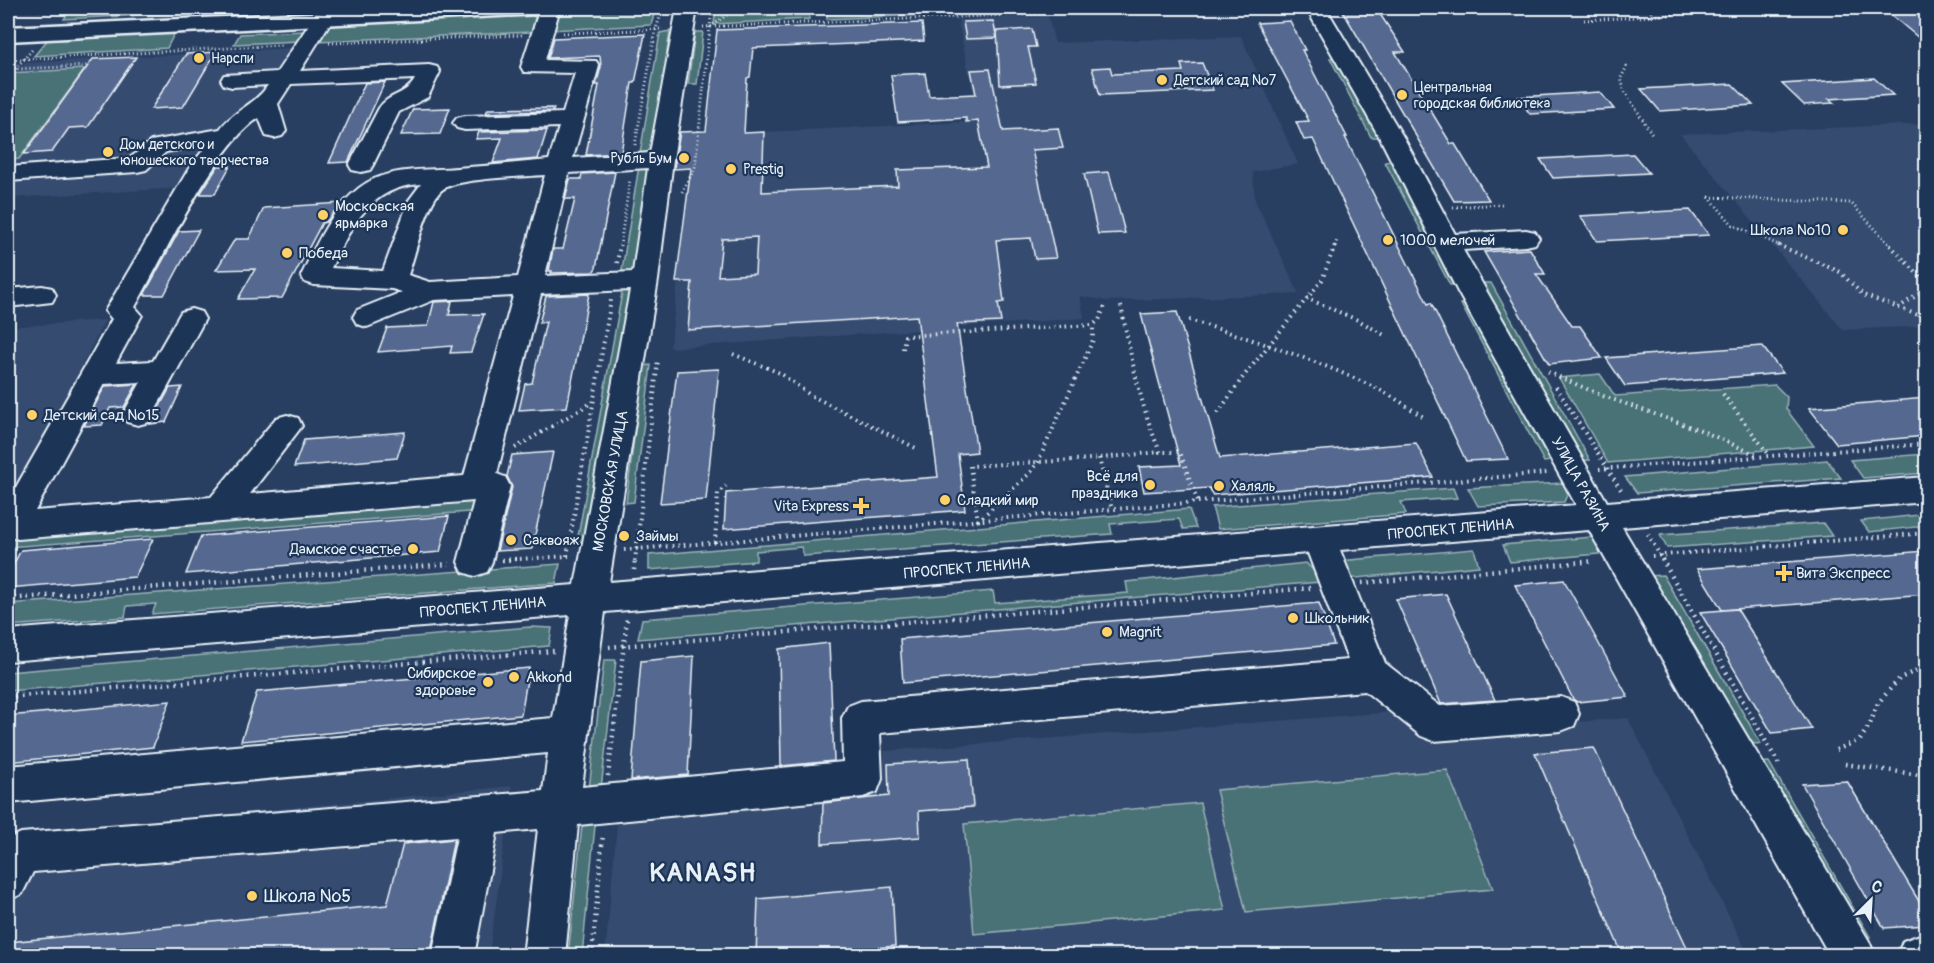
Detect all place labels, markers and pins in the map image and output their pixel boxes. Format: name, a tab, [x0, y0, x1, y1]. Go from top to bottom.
place label: Нарспи	[211, 50, 253, 67]
marker: Нарспи	[192, 51, 206, 65]
place label: Детский сад №7	[1173, 72, 1277, 89]
marker: Детский сад №7	[1155, 73, 1169, 87]
place label: Центральная городская библиотека	[1414, 79, 1550, 112]
marker: Центральная городская библиотека	[1395, 88, 1409, 102]
place label: Дом детского и юношеского творчества	[119, 136, 269, 169]
marker: Дом детского и юношеского творчества	[101, 145, 115, 159]
place label: Рубль Бум	[611, 150, 672, 167]
marker: Рубль Бум	[677, 151, 691, 165]
place label: Prestig	[743, 161, 784, 178]
marker: Prestig	[724, 162, 738, 176]
place label: Московская ярмарка	[335, 197, 414, 233]
marker: Московская ярмарка	[316, 208, 330, 222]
place label: Школа №10	[1751, 221, 1831, 240]
marker: Школа №10	[1836, 223, 1850, 237]
place label: 1000 мелочей	[1400, 231, 1495, 250]
marker: 1000 мелочей	[1381, 233, 1395, 247]
place label: Победа	[299, 244, 348, 263]
marker: Победа	[280, 246, 294, 260]
place label: Детский сад №15	[43, 406, 159, 425]
marker: Детский сад №15	[25, 408, 39, 422]
place label: Всё для праздника	[1071, 467, 1138, 503]
place label: Халяль	[1231, 477, 1276, 496]
marker: Всё для праздника	[1143, 478, 1157, 492]
marker: Халяль	[1212, 479, 1226, 493]
place label: Сладкий мир	[957, 491, 1039, 510]
marker: Сладкий мир	[938, 493, 952, 507]
place label: Vita Express	[774, 497, 849, 516]
marker: Vita Express	[854, 499, 868, 513]
place label: Займы	[636, 527, 679, 546]
marker: Займы	[617, 529, 631, 543]
place label: Саквояж	[523, 531, 579, 550]
marker: Саквояж	[504, 533, 518, 547]
place label: Дамское счастье	[289, 540, 402, 559]
marker: Дамское счастье	[406, 542, 420, 556]
place label: Вита Экспресс	[1796, 564, 1891, 583]
marker: Вита Экспресс	[1777, 566, 1791, 580]
place label: Школьник	[1305, 609, 1370, 628]
marker: Школьник	[1286, 611, 1300, 625]
place label: Magnit	[1119, 623, 1162, 642]
marker: Magnit	[1100, 625, 1114, 639]
place label: Сибирское здоровье	[407, 664, 477, 700]
place label: Akkond	[526, 668, 572, 687]
marker: Akkond	[507, 670, 521, 684]
marker: Сибирское здоровье	[481, 675, 495, 689]
place label: Школа №5	[264, 885, 351, 908]
marker: Школа №5	[245, 889, 259, 903]

